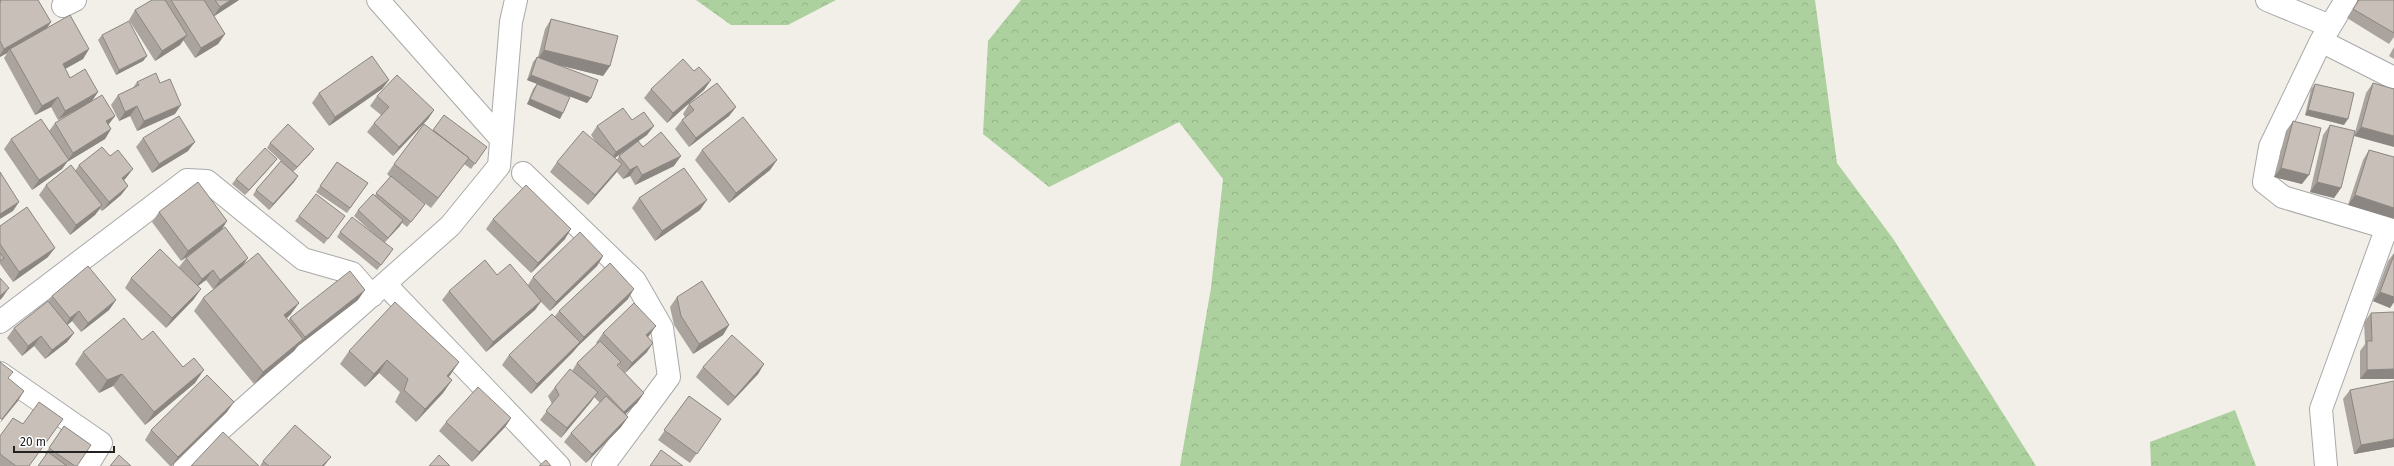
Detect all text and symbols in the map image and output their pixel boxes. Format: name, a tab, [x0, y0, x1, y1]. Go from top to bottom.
scale bar	[14, 428, 114, 454]
text: 20 m	[20, 435, 46, 449]

